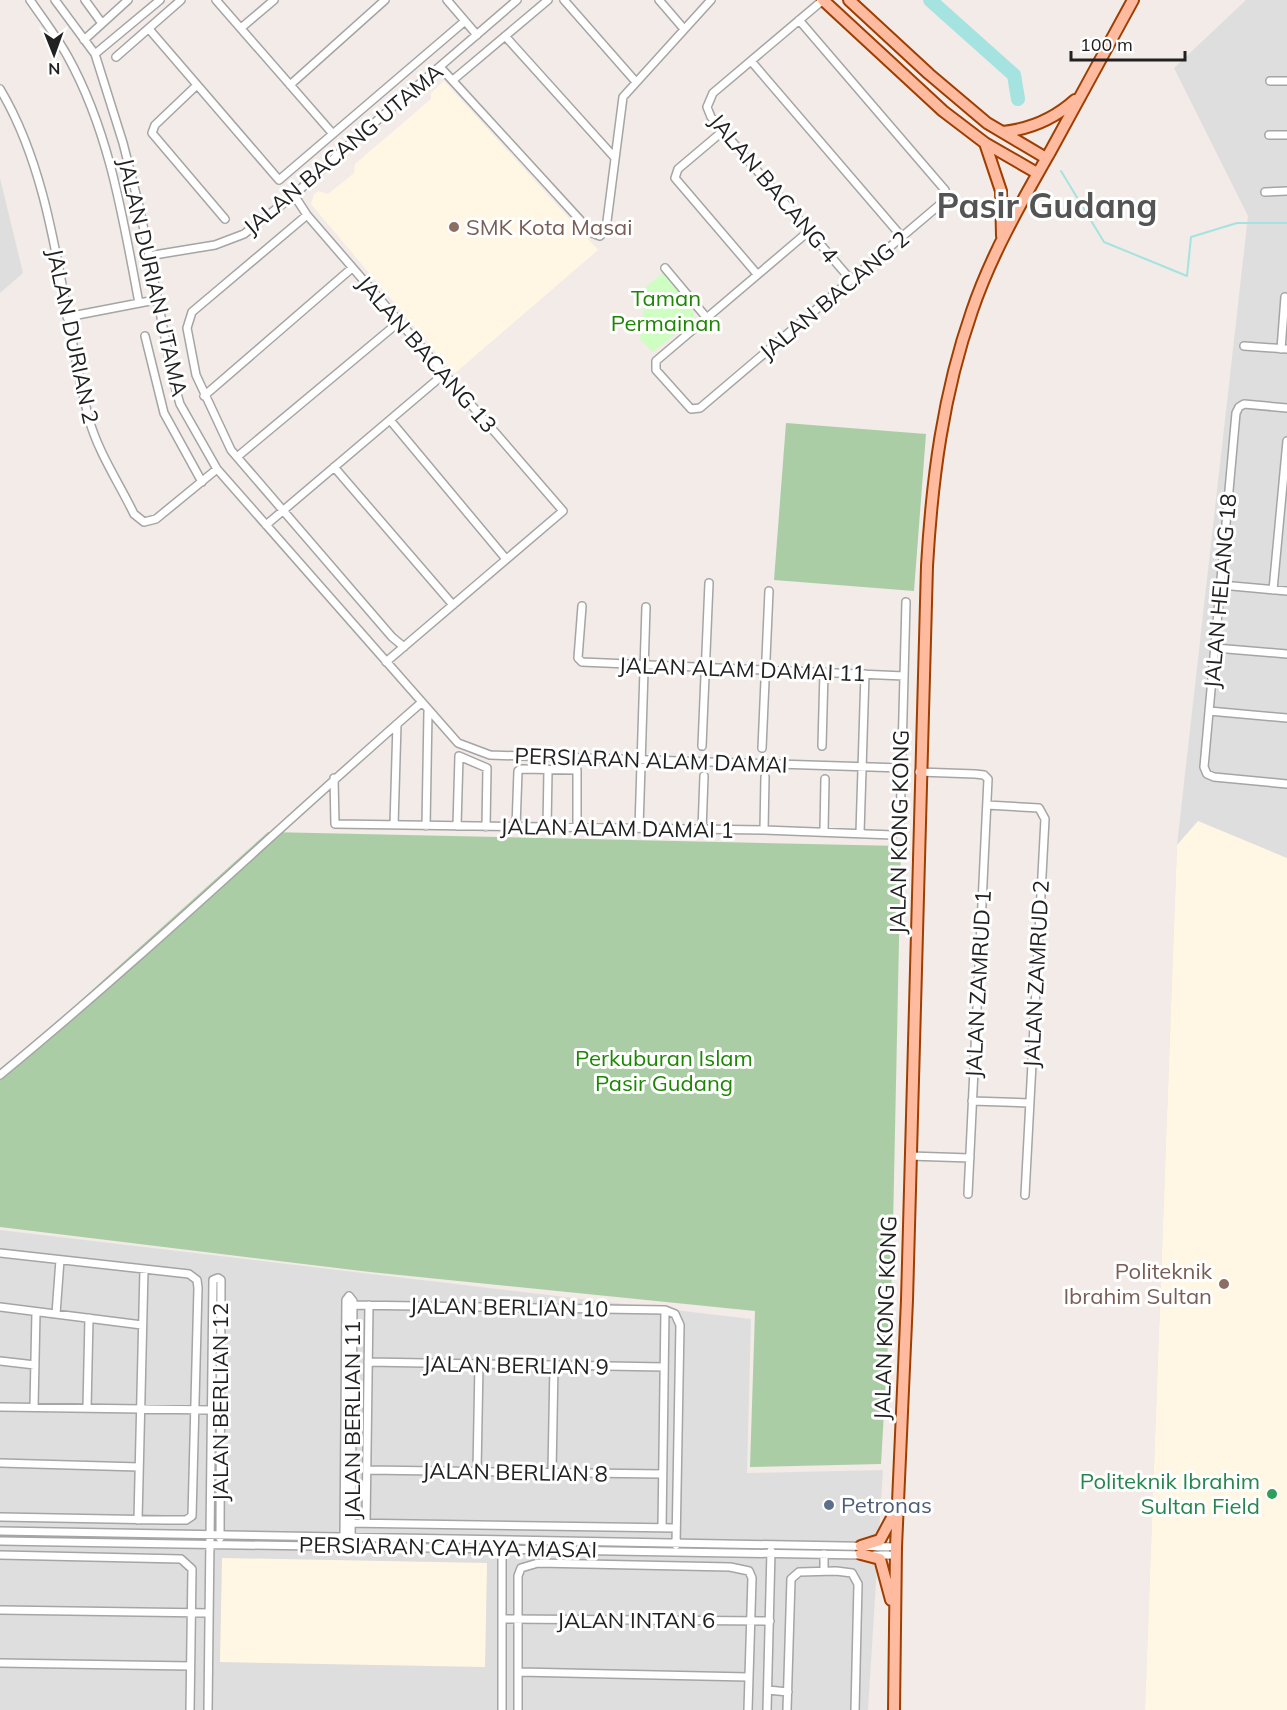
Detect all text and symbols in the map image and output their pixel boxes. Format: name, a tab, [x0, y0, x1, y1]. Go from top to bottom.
north arrow	[24, 24, 84, 84]
scale bar	[1071, 24, 1185, 62]
text: 100 m	[1080, 33, 1133, 56]
street label: JALAN BACANG UTAMA	[237, 57, 449, 241]
text: N	[48, 59, 60, 79]
street label: JALAN BACANG 4	[703, 108, 845, 268]
street label: JALAN DURIAN UTAMA	[112, 155, 194, 399]
district label: Pasir Gudang	[937, 184, 1157, 227]
place label: SMK Kota Masai	[466, 213, 633, 241]
marker: SMK Kota Masai	[447, 220, 461, 234]
street label: JALAN BACANG 2	[754, 224, 914, 366]
street label: JALAN DURIAN 2	[41, 246, 105, 426]
street label: JALAN BACANG 13	[351, 270, 503, 438]
park label: Taman Permainan	[611, 284, 721, 337]
street label: JALAN HELANG 18	[1198, 492, 1242, 690]
street label: JALAN ALAM DAMAI 11	[618, 651, 866, 687]
street label: JALAN KONG KONG	[883, 729, 915, 935]
street label: PERSIARAN ALAM DAMAI	[514, 741, 788, 779]
street label: JALAN ALAM DAMAI 1	[500, 812, 734, 844]
street label: JALAN ZAMRUD 2	[1017, 879, 1055, 1069]
street label: JALAN ZAMRUD 1	[959, 889, 997, 1079]
park label: Perkuburan Islam Pasir Gudang	[575, 1044, 753, 1097]
street label: JALAN KONG KONG	[867, 1215, 903, 1421]
place label: Politeknik Ibrahim Sultan	[1063, 1257, 1213, 1310]
marker: Politeknik Ibrahim Sultan	[1217, 1277, 1231, 1291]
street label: JALAN BERLIAN 10	[409, 1291, 609, 1323]
street label: JALAN BERLIAN 12	[206, 1303, 234, 1501]
street label: JALAN BERLIAN 11	[338, 1321, 366, 1519]
street label: JALAN BERLIAN 9	[423, 1349, 609, 1381]
street label: JALAN BERLIAN 8	[422, 1456, 608, 1488]
place label: Politeknik Ibrahim Sultan Field	[1080, 1467, 1260, 1520]
marker: Politeknik Ibrahim Sultan Field	[1265, 1487, 1279, 1501]
place label: Petronas	[841, 1491, 932, 1519]
marker: Petronas	[822, 1498, 836, 1512]
street label: PERSIARAN CAHAYA MASAI	[299, 1530, 597, 1564]
street label: JALAN INTAN 6	[557, 1606, 715, 1634]

